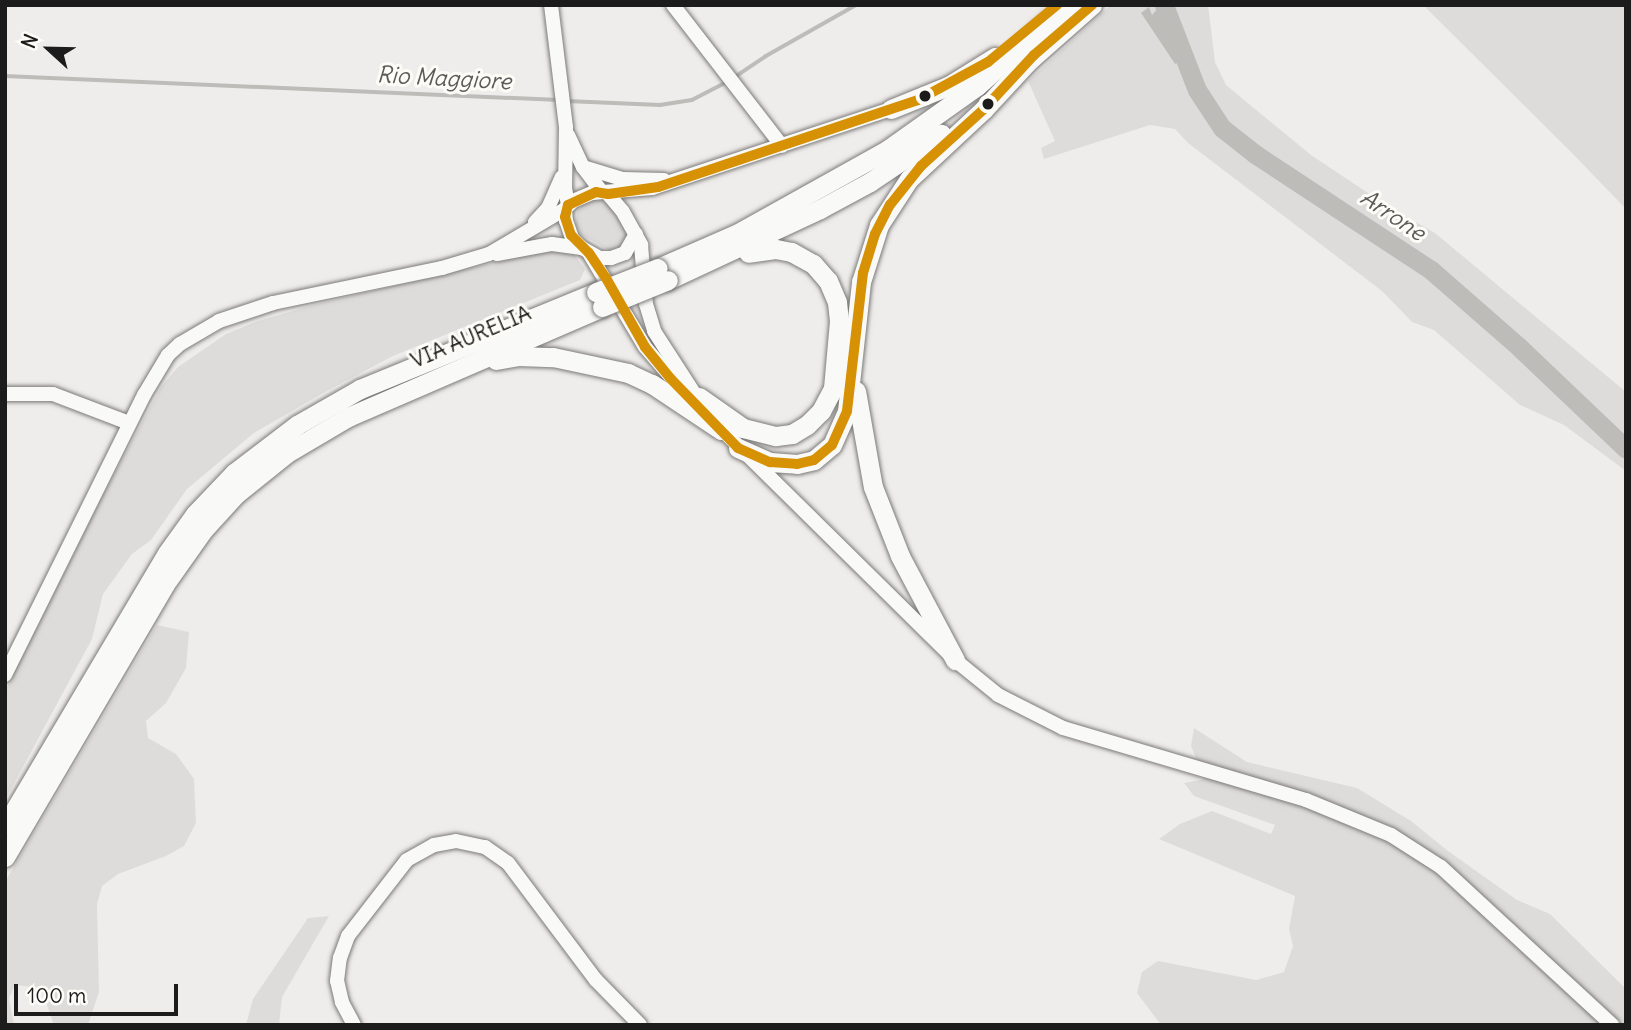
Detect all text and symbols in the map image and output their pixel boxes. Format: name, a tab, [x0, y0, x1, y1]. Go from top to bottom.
north arrow	[14, 14, 84, 84]
text: N	[16, 31, 43, 52]
water label: Rio Maggiore	[376, 61, 512, 95]
unlabelled marker	[918, 89, 932, 103]
unlabelled marker	[981, 97, 995, 111]
water label: Arrone	[1355, 183, 1431, 247]
street label: VIA AURELIA	[407, 300, 535, 374]
scale bar	[18, 970, 182, 1014]
text: 100 m	[27, 982, 86, 1009]

